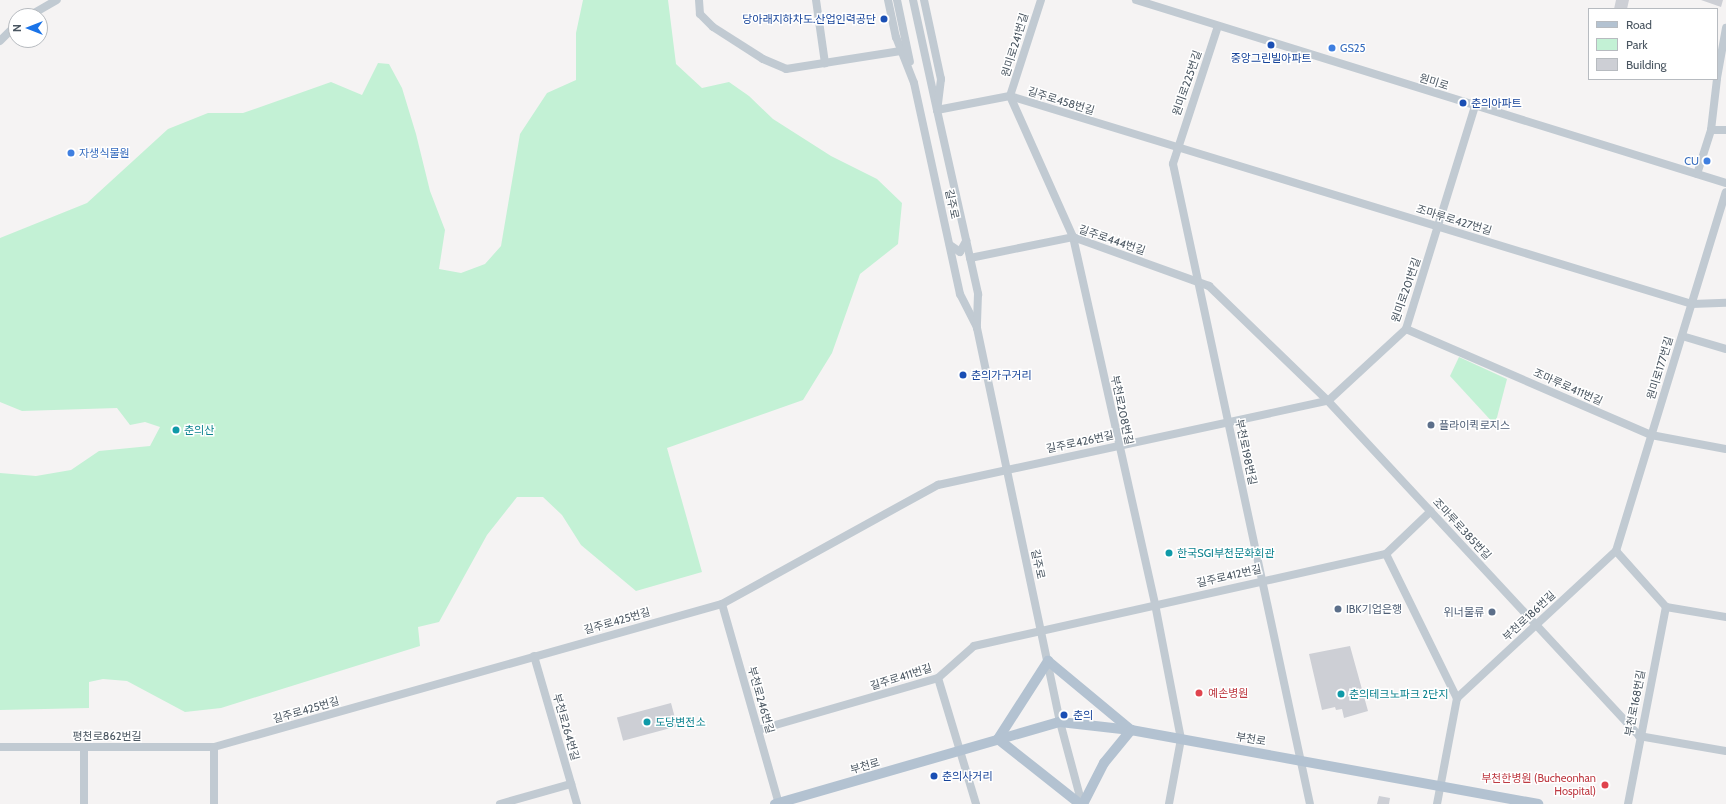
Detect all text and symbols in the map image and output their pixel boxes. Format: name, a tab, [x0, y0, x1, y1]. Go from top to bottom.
north arrow	[8, 8, 48, 48]
legend	[1588, 8, 1718, 80]
street label: 원미로241번길	[999, 11, 1031, 79]
place label: 당아래지하차도.산업인력공단	[742, 12, 876, 26]
marker: 당아래지하차도.산업인력공단	[879, 14, 889, 24]
text: Road	[1626, 17, 1652, 32]
text: N	[10, 24, 24, 32]
text: Park	[1626, 37, 1648, 52]
marker: 중앙그린빌아파트	[1266, 40, 1276, 50]
place label: GS25	[1340, 41, 1366, 55]
marker: GS25	[1327, 43, 1337, 53]
street label: 원미로225번길	[1170, 49, 1204, 117]
place label: 중앙그린빌아파트	[1231, 51, 1311, 65]
text: Building	[1626, 57, 1667, 72]
street label: 원미로	[1418, 71, 1450, 93]
street label: 길주로458번길	[1026, 85, 1096, 117]
place label: 춘의아파트	[1471, 96, 1522, 110]
marker: 춘의아파트	[1458, 98, 1468, 108]
place label: 자생식물원	[79, 146, 130, 160]
marker: 자생식물원	[66, 148, 76, 158]
place label: CU	[1684, 154, 1699, 168]
marker: CU	[1702, 156, 1712, 166]
street label: 길주로	[942, 188, 962, 220]
street label: 조마루로427번길	[1415, 202, 1493, 238]
street label: 길주로444번길	[1077, 222, 1147, 258]
street label: 원미로201번길	[1389, 256, 1423, 324]
street label: 원미로177번길	[1644, 335, 1676, 401]
street label: 조마루로411번길	[1531, 366, 1605, 408]
place label: 춘의가구거리	[971, 368, 1032, 382]
marker: 춘의가구거리	[958, 370, 968, 380]
street label: 부천로208번길	[1108, 374, 1136, 446]
street label: 부천로198번길	[1233, 418, 1259, 486]
place label: 플라이퀵로지스	[1439, 418, 1510, 432]
marker: 플라이퀵로지스	[1426, 420, 1436, 430]
place label: 춘의산	[184, 423, 214, 437]
marker: 춘의산	[171, 425, 181, 435]
street label: 길주로426번길	[1045, 428, 1115, 456]
street label: 조마루로385번길	[1430, 496, 1494, 562]
place label: 한국SGI부천문화회관	[1177, 546, 1275, 560]
street label: 길주로	[1028, 548, 1048, 580]
marker: 한국SGI부천문화회관	[1164, 548, 1174, 558]
street label: 길주로412번길	[1195, 562, 1263, 590]
street label: 부천로186번길	[1500, 588, 1558, 644]
place label: IBK기업은행	[1346, 602, 1402, 616]
marker: IBK기업은행	[1333, 604, 1343, 614]
street label: 길주로425번길	[582, 605, 652, 637]
place label: 위너물류	[1444, 605, 1484, 619]
marker: 위너물류	[1487, 607, 1497, 617]
street label: 길주로411번길	[868, 661, 934, 693]
street label: 부천로246번길	[745, 665, 777, 735]
street label: 부천로168번길	[1622, 669, 1648, 737]
place label: 예손병원	[1208, 686, 1248, 700]
marker: 예손병원	[1193, 687, 1205, 699]
place label: 춘의테크노파크 2단지	[1349, 687, 1448, 701]
marker: 춘의테크노파크 2단지	[1336, 689, 1346, 699]
street label: 부천로264번길	[550, 692, 582, 762]
street label: 길주로425번길	[271, 694, 341, 726]
place label: 춘의	[1073, 708, 1093, 722]
marker: 춘의	[1058, 709, 1070, 721]
place label: 도당변전소	[655, 715, 706, 729]
marker: 도당변전소	[642, 717, 652, 727]
street label: 평천로862번길	[72, 729, 142, 743]
street label: 부천로	[1235, 730, 1267, 748]
street label: 부천로	[849, 755, 881, 777]
place label: 춘의사거리	[942, 769, 993, 783]
marker: 춘의사거리	[929, 771, 939, 781]
place label: 부천한병원 (Bucheonhan Hospital)	[1481, 772, 1596, 798]
marker: 부천한병원 (Bucheonhan Hospital)	[1599, 779, 1611, 791]

